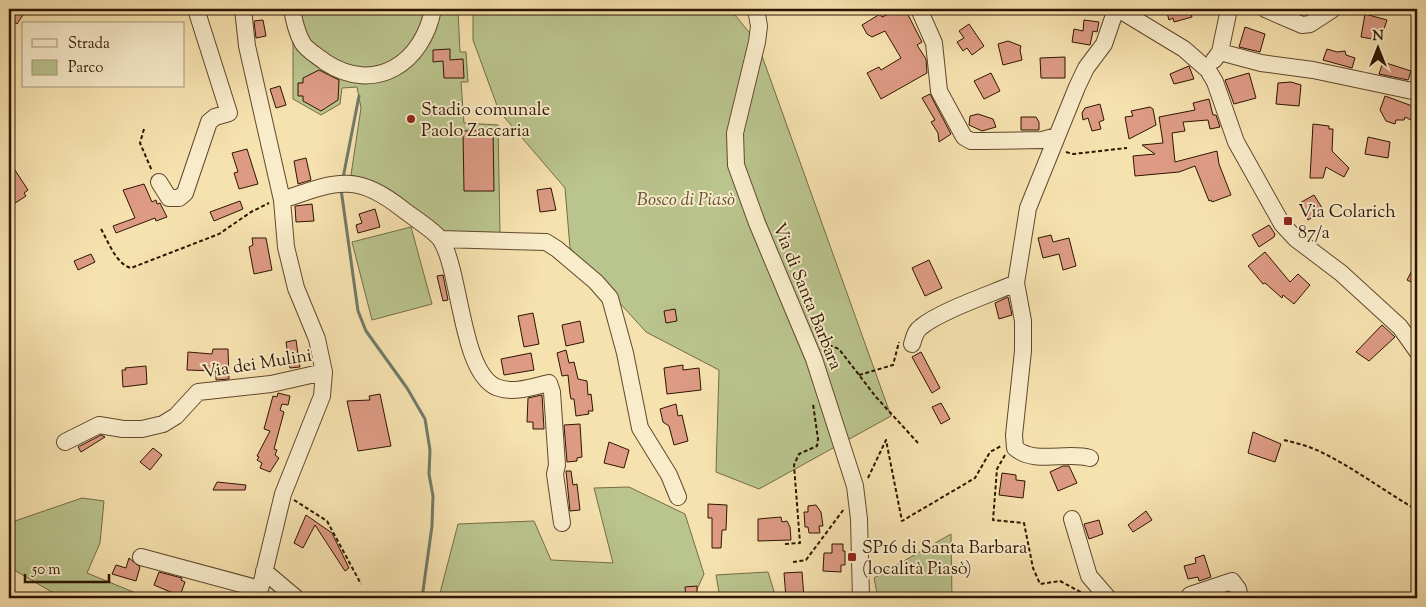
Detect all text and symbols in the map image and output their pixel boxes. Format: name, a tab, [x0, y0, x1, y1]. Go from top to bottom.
legend	[22, 22, 185, 88]
north arrow	[1354, 22, 1404, 72]
text: N	[1372, 27, 1384, 47]
text: Strada	[68, 34, 110, 55]
text: Parco	[68, 58, 104, 79]
place label: Stadio comunale Paolo Zaccaria	[421, 98, 550, 145]
marker: Stadio comunale Paolo Zaccaria	[405, 113, 417, 125]
park label: Bosco di Piasò	[637, 188, 735, 214]
place label: Via Colarich 87/a	[1298, 200, 1396, 247]
marker: Via Colarich 87/a	[1282, 215, 1294, 227]
street label: Via di Santa Barbara	[765, 219, 848, 374]
street label: Via dei Mulini	[201, 343, 314, 386]
place label: SP16 di Santa Barbara (località Piasò)	[862, 536, 1027, 583]
marker: SP16 di Santa Barbara (località Piasò)	[846, 551, 858, 563]
scale bar	[25, 552, 109, 584]
text: 50 m	[31, 560, 61, 581]

